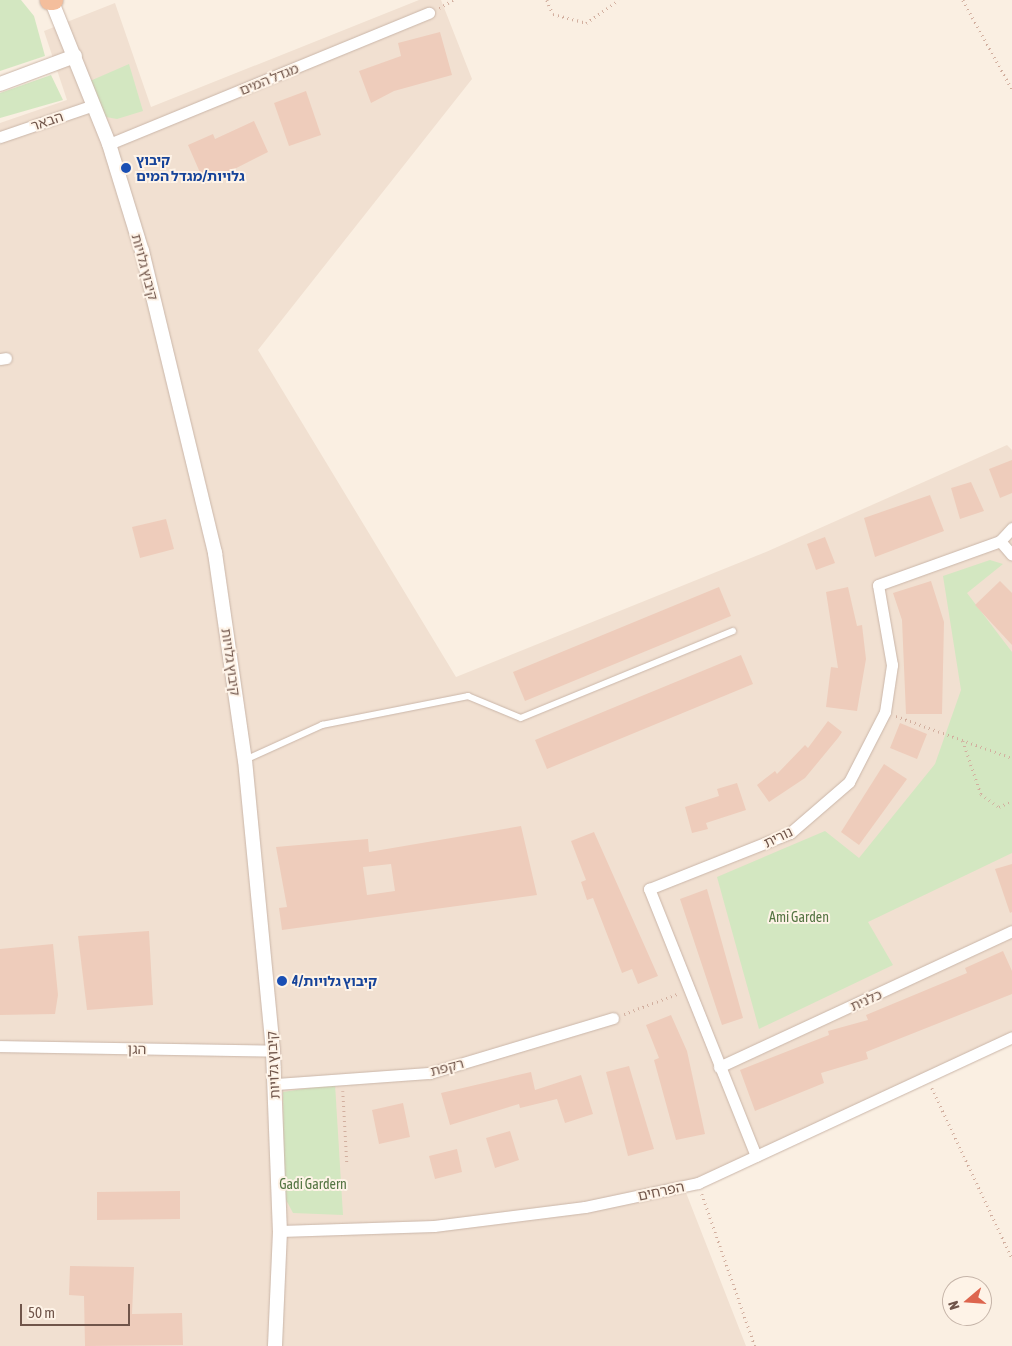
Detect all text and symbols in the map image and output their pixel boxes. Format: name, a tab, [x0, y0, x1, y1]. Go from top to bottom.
street label: מגדל המים	[237, 59, 301, 99]
street label: הבאר	[29, 108, 65, 134]
place label: קיבוץ גלויות/מגדל המים	[136, 152, 245, 184]
marker: קיבוץ גלויות/מגדל המים	[120, 162, 132, 174]
street label: קיבוץ גלויות	[128, 232, 162, 302]
street label: קיבוץ גלויות	[218, 627, 244, 697]
street label: נורית	[761, 823, 795, 851]
park label: Ami Garden	[769, 909, 829, 925]
place label: קיבוץ גלויות/4	[292, 973, 377, 989]
marker: קיבוץ גלויות/4	[276, 975, 288, 987]
street label: כלנית	[847, 986, 885, 1014]
street label: קיבוץ גלויות	[263, 1031, 283, 1099]
street label: הגן	[128, 1040, 146, 1058]
street label: רקפת	[428, 1054, 466, 1080]
park label: Gadi Gardern	[279, 1176, 347, 1192]
street label: הפרחים	[636, 1178, 686, 1204]
north arrow	[942, 1276, 992, 1326]
scale bar	[22, 1294, 132, 1326]
text: N	[945, 1299, 963, 1312]
text: 50 m	[28, 1304, 55, 1321]

